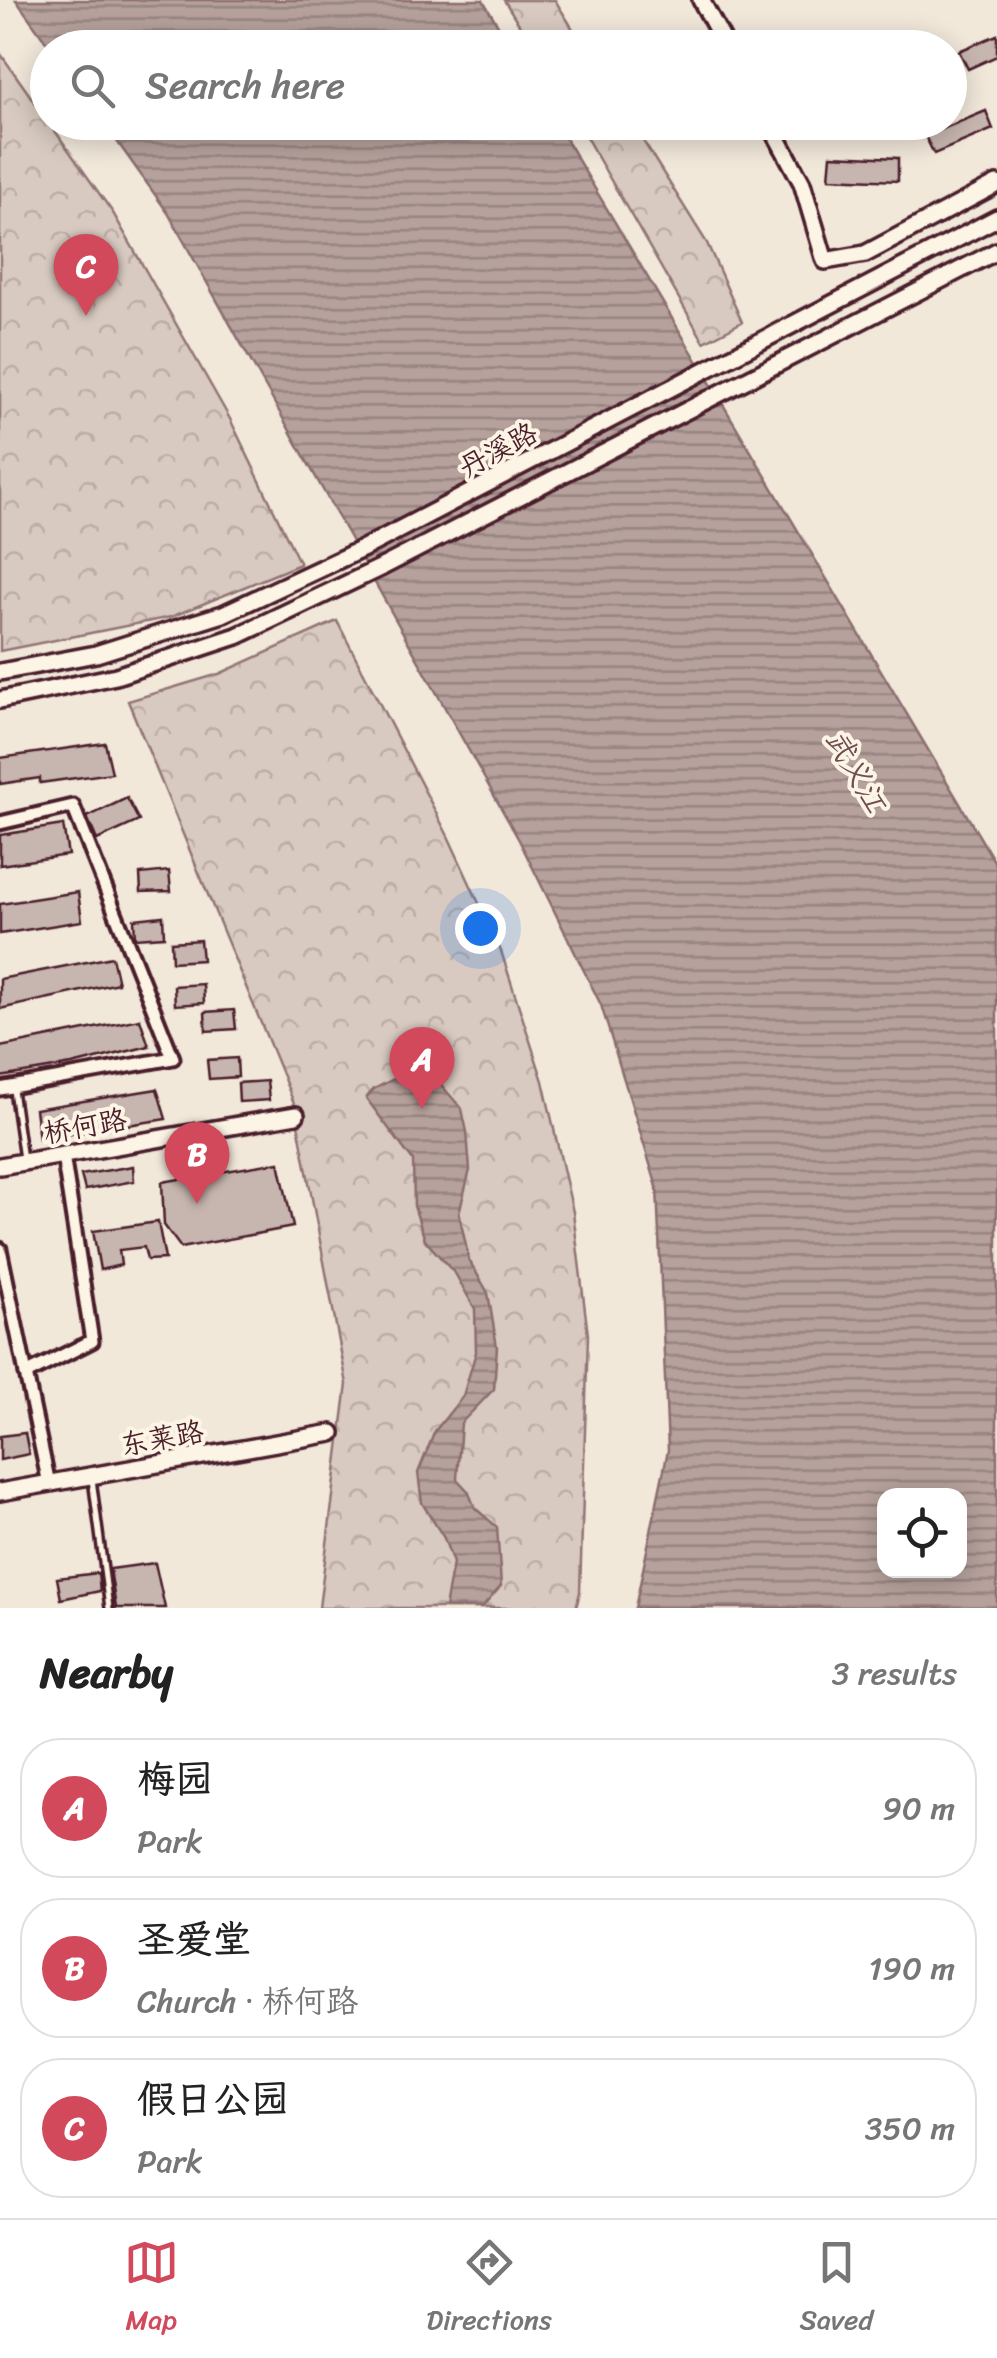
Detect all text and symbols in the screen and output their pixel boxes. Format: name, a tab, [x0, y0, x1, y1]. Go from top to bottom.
search box	[30, 30, 967, 140]
text: Search here	[145, 52, 345, 119]
icon: search	[65, 58, 120, 113]
pin: C	[54, 234, 118, 316]
street label: 丹溪路	[449, 409, 547, 491]
water label: 武义江	[810, 719, 903, 825]
your location	[455, 903, 506, 954]
pin: A	[390, 1026, 454, 1109]
street label: 桥何路	[39, 1095, 131, 1157]
pin: B	[164, 1122, 230, 1204]
street label: 东莱路	[116, 1407, 208, 1469]
map controls	[877, 1488, 967, 1578]
button: locate	[877, 1488, 967, 1578]
text: Nearby	[40, 1636, 173, 1710]
text: 3 results	[832, 1645, 957, 1702]
text: 梅园	[137, 1746, 213, 1813]
text: A	[64, 1780, 85, 1837]
text: 90 m	[882, 1780, 955, 1837]
text: Park	[137, 1813, 203, 1870]
text: 圣爱堂	[137, 1906, 251, 1973]
text: B	[64, 1940, 85, 1997]
text: 190 m	[869, 1940, 955, 1997]
text: Church · 桥何路	[137, 1973, 358, 2030]
text: 假日公园	[137, 2066, 289, 2133]
text: C	[65, 2100, 84, 2157]
text: 350 m	[865, 2100, 955, 2157]
text: Park	[137, 2133, 203, 2190]
tab: Map	[124, 2235, 179, 2344]
tab: Directions	[426, 2235, 552, 2344]
tab: Saved	[799, 2235, 873, 2344]

